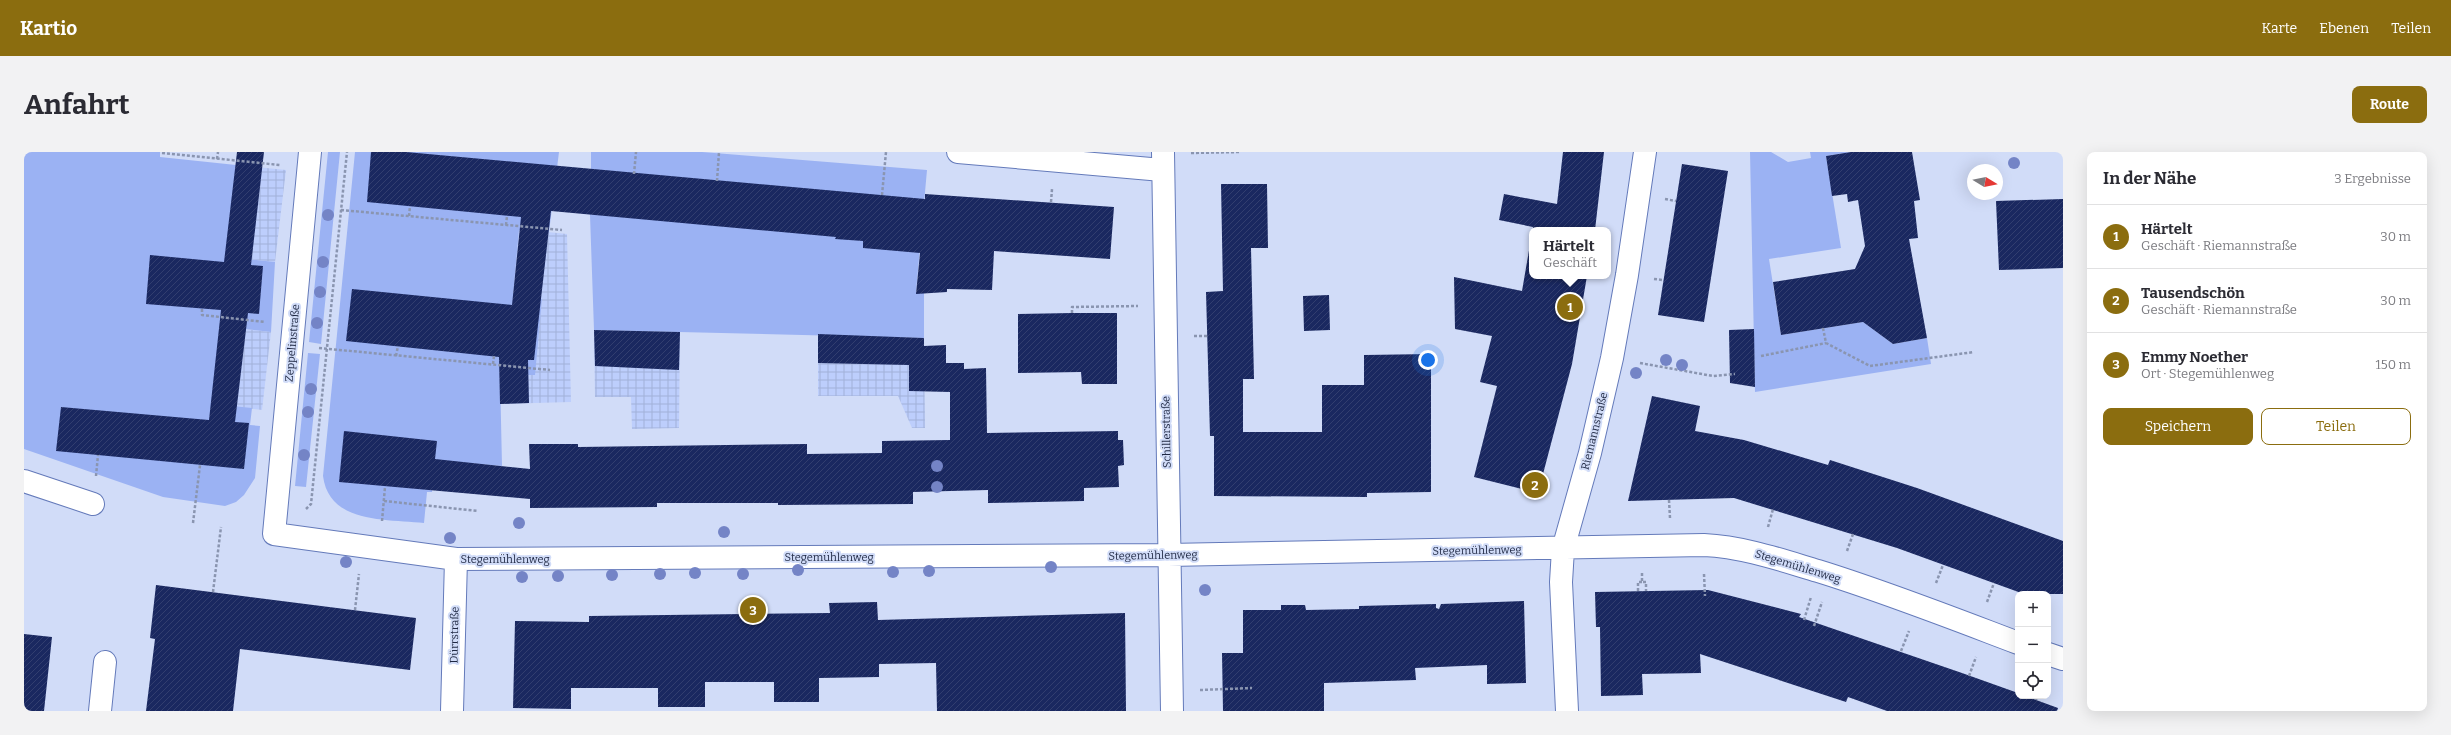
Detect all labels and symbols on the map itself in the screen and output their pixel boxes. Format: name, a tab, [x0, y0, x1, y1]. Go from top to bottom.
north arrow	[1967, 164, 2003, 200]
pin: 1	[1557, 292, 1583, 322]
street label: Zeppelinstraße	[283, 304, 302, 383]
your location	[1418, 350, 1438, 370]
street label: Riemannstraße	[1579, 391, 1610, 471]
street label: Schillerstraße	[1159, 396, 1174, 468]
pin: 2	[1522, 470, 1548, 500]
street label: Stegemühlenweg	[1432, 543, 1522, 558]
street label: Stegemühlenweg	[1753, 547, 1842, 586]
street label: Stegemühlenweg	[1108, 548, 1198, 563]
street label: Stegemühlenweg	[784, 551, 874, 564]
street label: Stegemühlenweg	[460, 553, 550, 566]
pin: 3	[740, 595, 766, 625]
street label: Dürrstraße	[448, 606, 461, 664]

